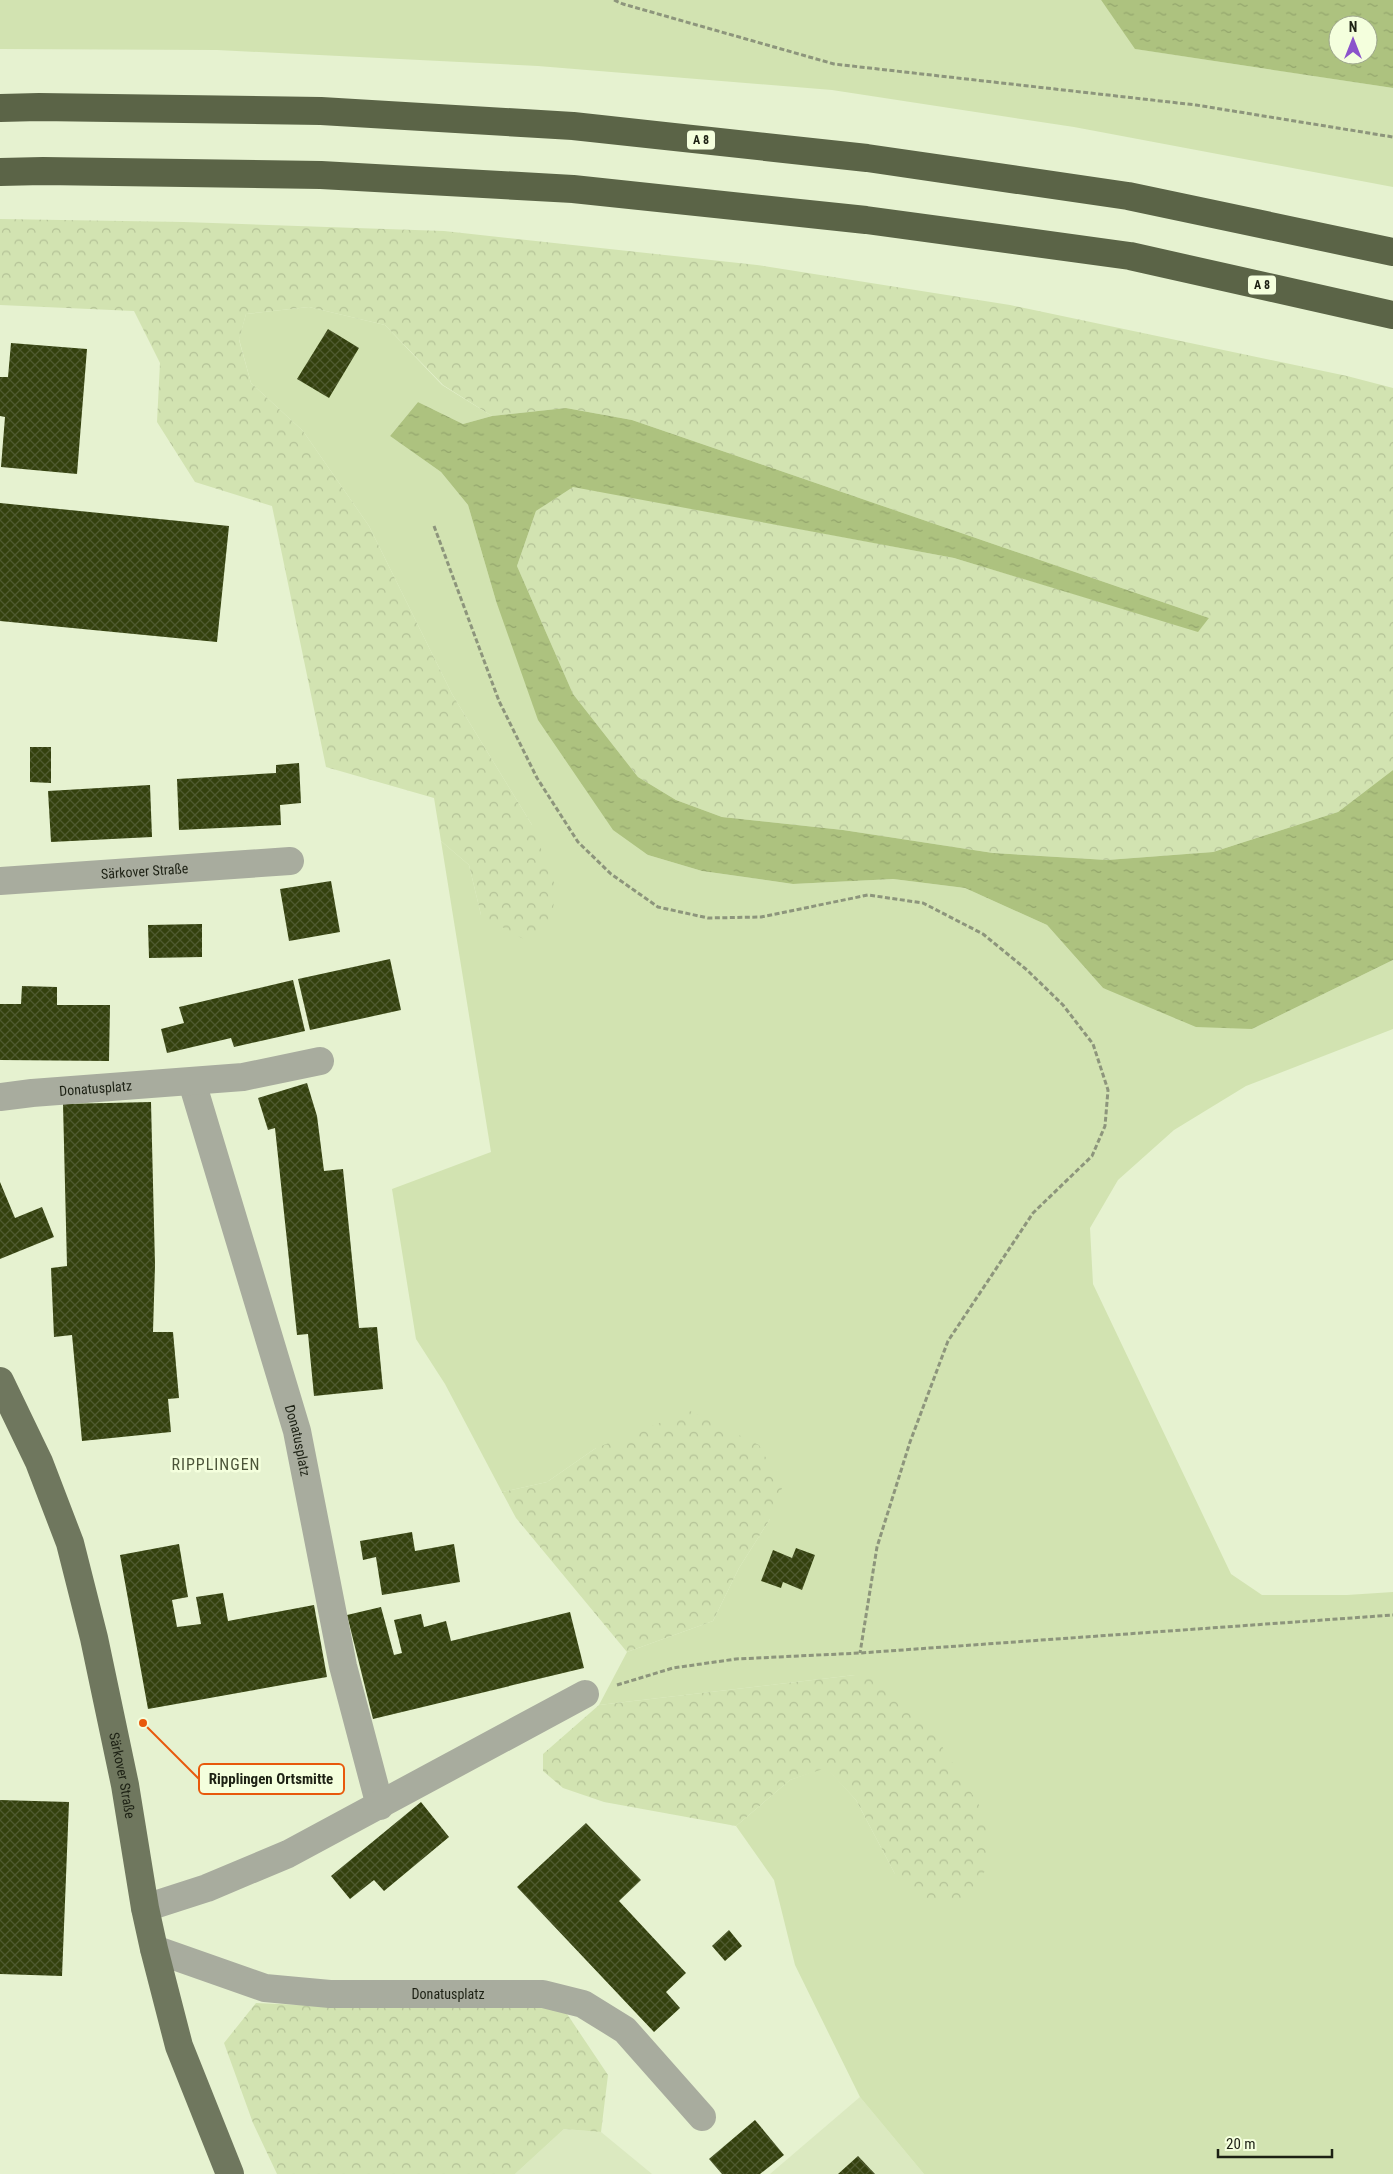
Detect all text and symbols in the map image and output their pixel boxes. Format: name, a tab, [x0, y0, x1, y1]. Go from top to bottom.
north arrow	[1328, 15, 1378, 65]
text: N	[1349, 19, 1357, 35]
road number: A 8	[687, 130, 715, 150]
road number: A 8	[1248, 276, 1276, 294]
street label: Särkover Straße	[100, 860, 189, 882]
street label: Donatusplatz	[59, 1077, 133, 1099]
street label: Donatusplatz	[282, 1403, 314, 1478]
district label: RIPPLINGEN	[171, 1455, 261, 1474]
street label: Särkover Straße	[106, 1731, 138, 1820]
callout: Ripplingen Ortsmitte	[199, 1764, 344, 1794]
text: Ripplingen Ortsmitte	[209, 1770, 333, 1788]
street label: Donatusplatz	[412, 1986, 485, 2002]
scale bar	[1218, 2126, 1332, 2158]
text: 20 m	[1226, 2135, 1256, 2153]

